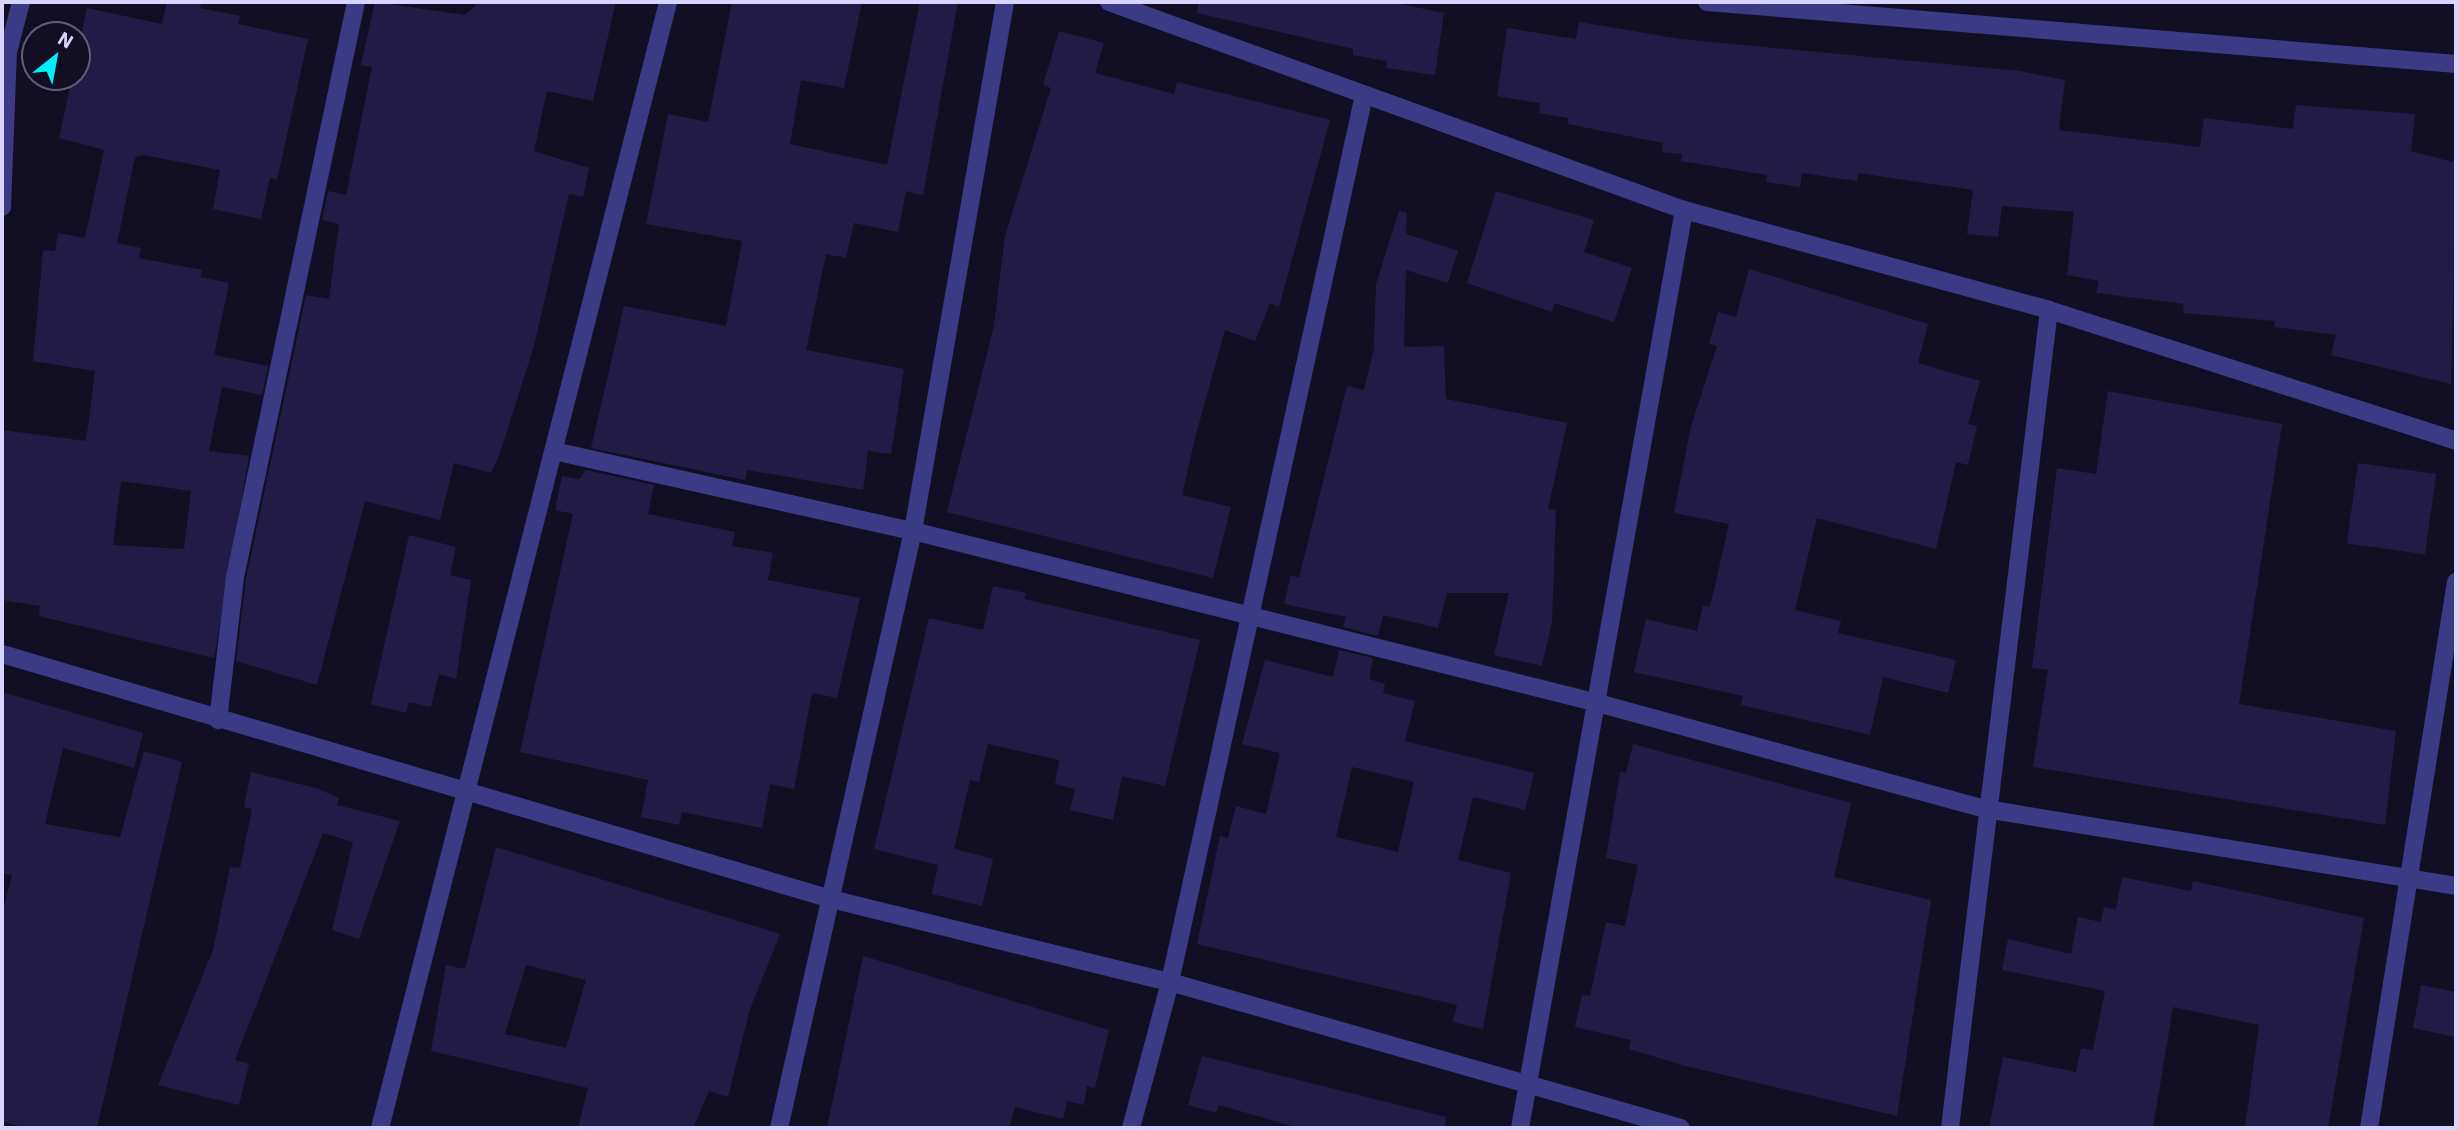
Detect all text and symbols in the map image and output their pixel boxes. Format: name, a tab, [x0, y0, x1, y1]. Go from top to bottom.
north arrow	[21, 21, 91, 91]
text: N	[54, 26, 78, 54]

